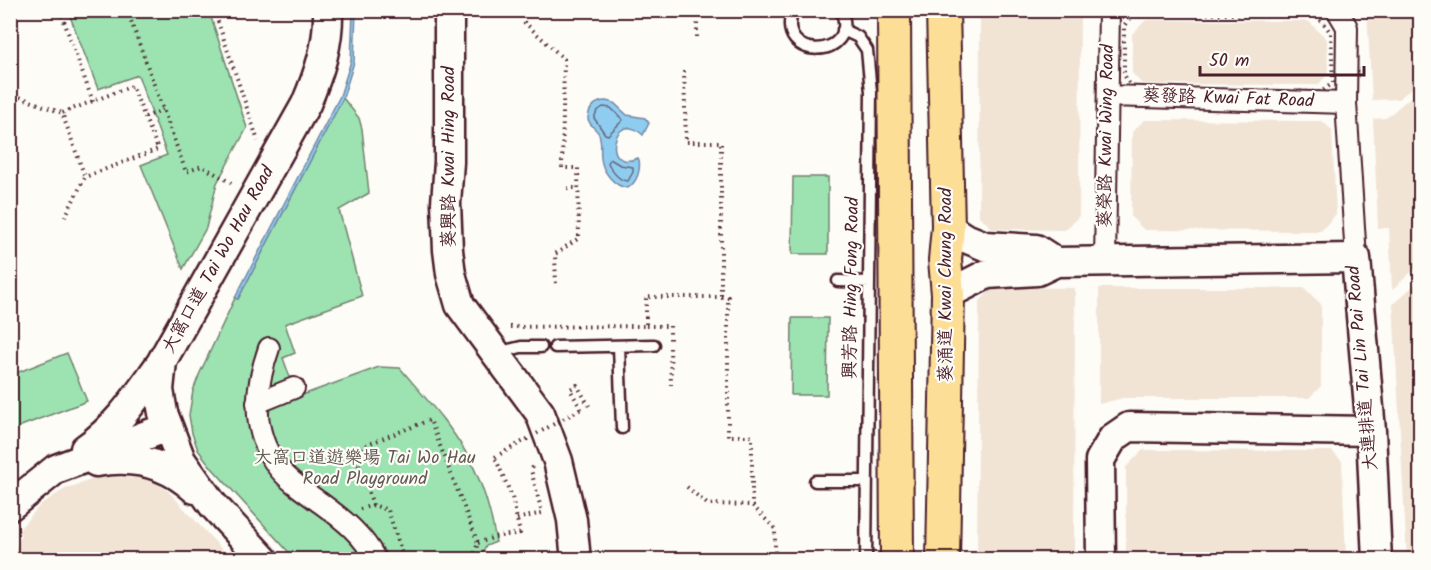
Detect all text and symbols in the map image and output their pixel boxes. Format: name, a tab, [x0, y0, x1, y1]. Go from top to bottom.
scale bar	[1200, 39, 1364, 77]
street label: 葵榮路 Kwai Wing Road	[1091, 43, 1123, 228]
text: 50 m	[1209, 47, 1249, 76]
street label: 葵興路 Kwai Hing Road	[435, 65, 464, 248]
street label: 葵發路 Kwai Fat Road	[1142, 82, 1315, 117]
street label: 大窩口道 Tai Wo Hau Road	[155, 160, 283, 359]
street label: 葵涌道 Kwai Chung Road	[932, 187, 961, 382]
street label: 興芳路 Hing Fong Road	[836, 196, 868, 379]
street label: 大連排道 Tai Lin Pai Road	[1340, 263, 1386, 472]
park label: 大窩口道遊樂場 Tai Wo Hau Road Playground	[254, 444, 476, 494]

